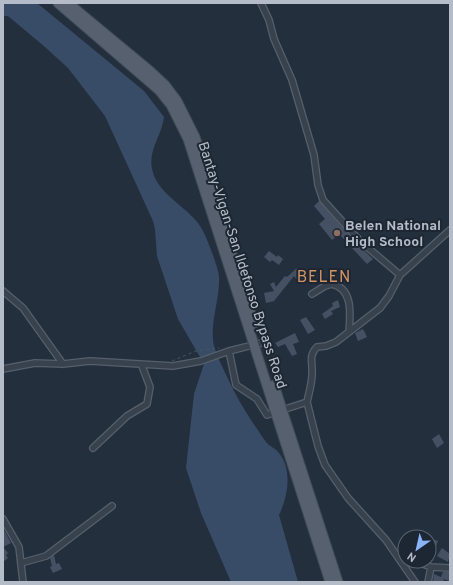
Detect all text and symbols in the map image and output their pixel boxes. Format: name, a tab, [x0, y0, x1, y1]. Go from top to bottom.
street label: Bantay-Vigan-San Ildefonso Bypass Road	[194, 140, 290, 391]
place label: Belen National High School	[345, 218, 441, 251]
marker: Belen National High School	[332, 228, 342, 238]
district label: BELEN	[297, 268, 351, 288]
north arrow	[397, 529, 437, 569]
text: N	[405, 548, 419, 564]

